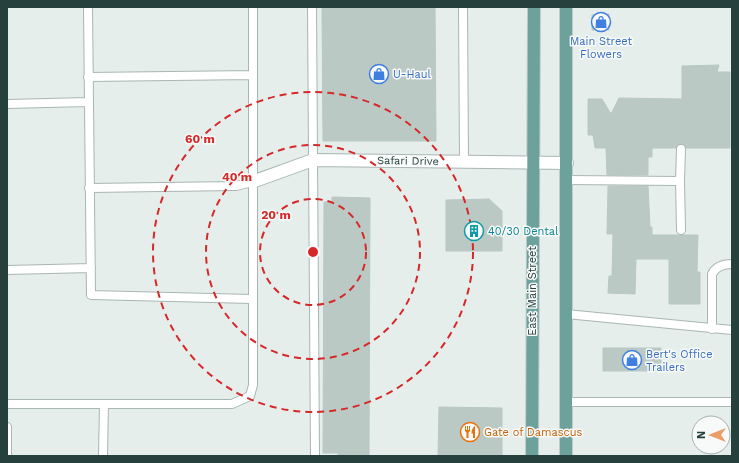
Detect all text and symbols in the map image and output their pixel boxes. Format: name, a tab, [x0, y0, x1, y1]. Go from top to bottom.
shop icon: Main Street Flowers	[590, 11, 612, 33]
place label: Main Street Flowers	[570, 35, 632, 61]
shop icon: U-Haul	[368, 63, 390, 85]
place label: U-Haul	[393, 68, 431, 81]
text: 60 m	[185, 132, 215, 146]
street label: Safari Drive	[377, 154, 439, 168]
text: 40 m	[222, 170, 252, 184]
text: 20 m	[261, 208, 291, 222]
building icon: 40/30 Dental	[463, 220, 485, 242]
place label: 40/30 Dental	[488, 225, 559, 238]
centre of rings	[306, 245, 320, 259]
street label: East Main Street	[526, 246, 539, 336]
place label: Bert's Office Trailers	[646, 348, 713, 374]
shop icon: Bert's Office Trailers	[621, 349, 643, 371]
north arrow	[691, 415, 731, 455]
restaurant icon: Gate of Damascus	[459, 421, 481, 443]
place label: Gate of Damascus	[484, 426, 582, 439]
text: N	[695, 431, 708, 439]

